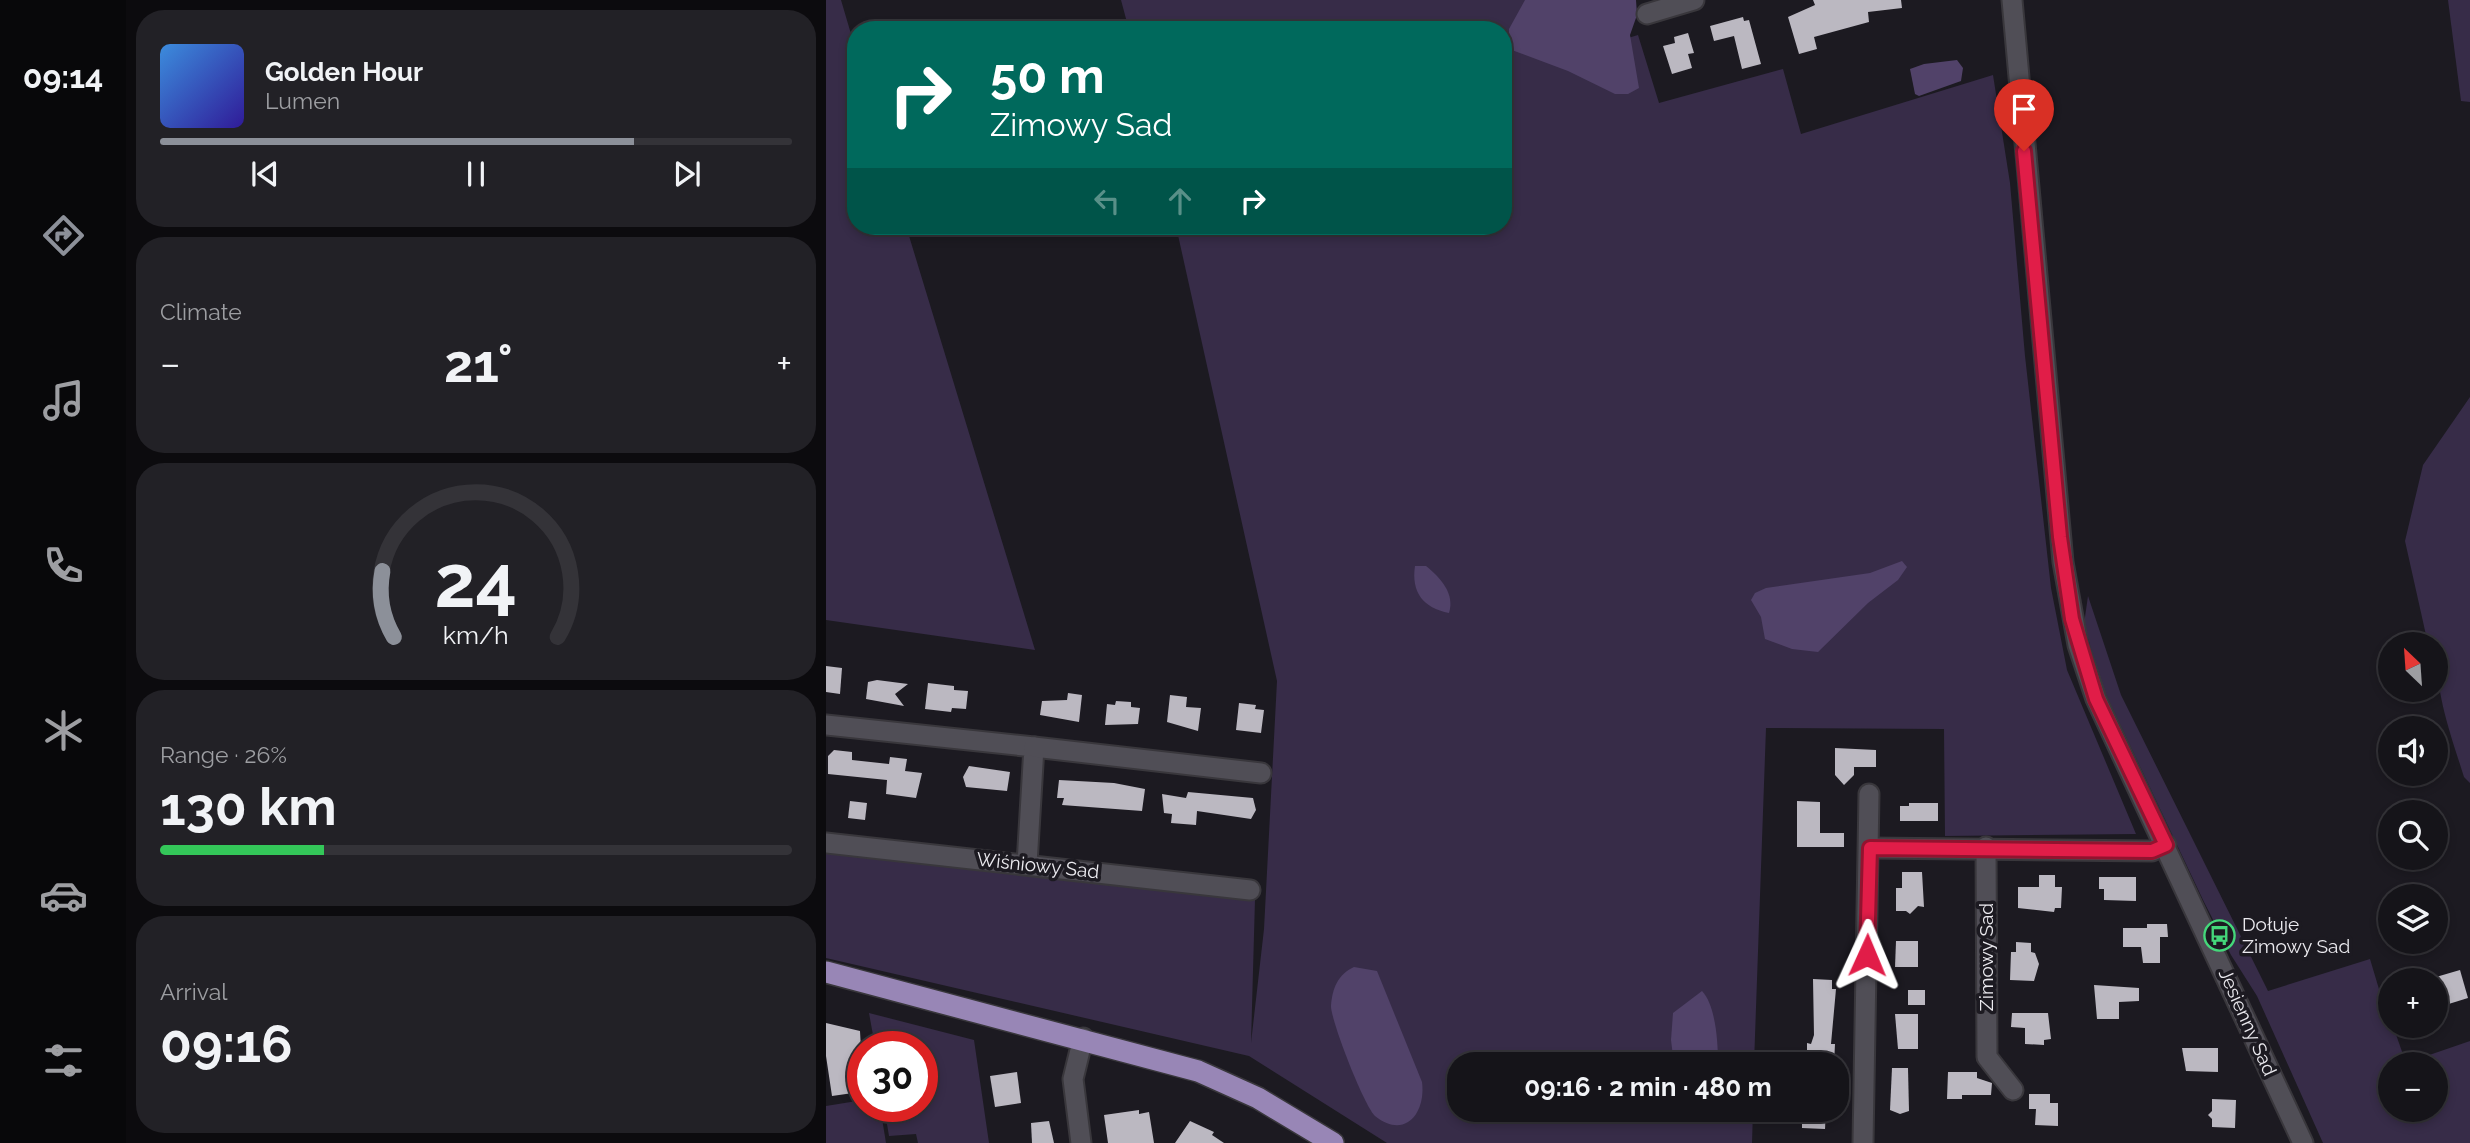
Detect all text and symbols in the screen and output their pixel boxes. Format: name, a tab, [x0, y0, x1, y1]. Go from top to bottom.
text: 50 m	[990, 47, 1105, 104]
icon: right	[875, 49, 966, 140]
text: Golden Hour	[265, 57, 423, 87]
text: 09:14	[23, 58, 103, 95]
pin	[1994, 79, 2054, 151]
text: Lumen	[265, 87, 340, 114]
icon: arrive	[2005, 90, 2043, 128]
text: Zimowy Sad	[990, 106, 1172, 143]
icon: previous	[246, 155, 284, 193]
icon: pause	[457, 155, 495, 193]
icon: next	[668, 155, 706, 193]
icon: left	[1088, 182, 1126, 220]
icon: ahead	[1161, 182, 1199, 220]
icon: right	[1234, 182, 1272, 220]
icon: directions	[39, 211, 88, 260]
text: Climate	[160, 298, 242, 325]
text: 21°	[444, 333, 513, 394]
text: −	[160, 341, 180, 386]
text: +	[776, 341, 792, 386]
icon: music	[39, 376, 88, 425]
text: 24	[435, 540, 517, 625]
icon: phone	[39, 541, 88, 590]
text: km/h	[443, 620, 509, 650]
north arrow	[2378, 632, 2448, 702]
map controls	[2378, 632, 2448, 1122]
icon: climate	[39, 706, 88, 755]
button: sound	[2378, 716, 2448, 786]
text: Range · 26%	[160, 741, 287, 768]
text: 130 km	[160, 776, 337, 837]
button: search	[2378, 800, 2448, 870]
street label: Wiśniowy Sad	[976, 848, 1100, 882]
icon: car	[39, 871, 88, 920]
button: layers	[2378, 884, 2448, 954]
street label: Zimowy Sad	[1975, 903, 1997, 1011]
place label: Dołuje Zimowy Sad	[2242, 913, 2350, 957]
position arrow	[1830, 918, 1904, 992]
bus stop icon: Dołuje Zimowy Sad	[2202, 918, 2236, 952]
street label: Jesienny Sad	[2215, 965, 2281, 1079]
button: +	[2378, 968, 2448, 1038]
text: Arrival	[160, 978, 227, 1005]
text: 09:16	[160, 1013, 293, 1074]
speed limit sign: 30	[847, 1031, 938, 1122]
icon: filters	[39, 1036, 88, 1085]
button: −	[2378, 1052, 2448, 1122]
text: 09:16 · 2 min · 480 m	[1524, 1072, 1772, 1102]

